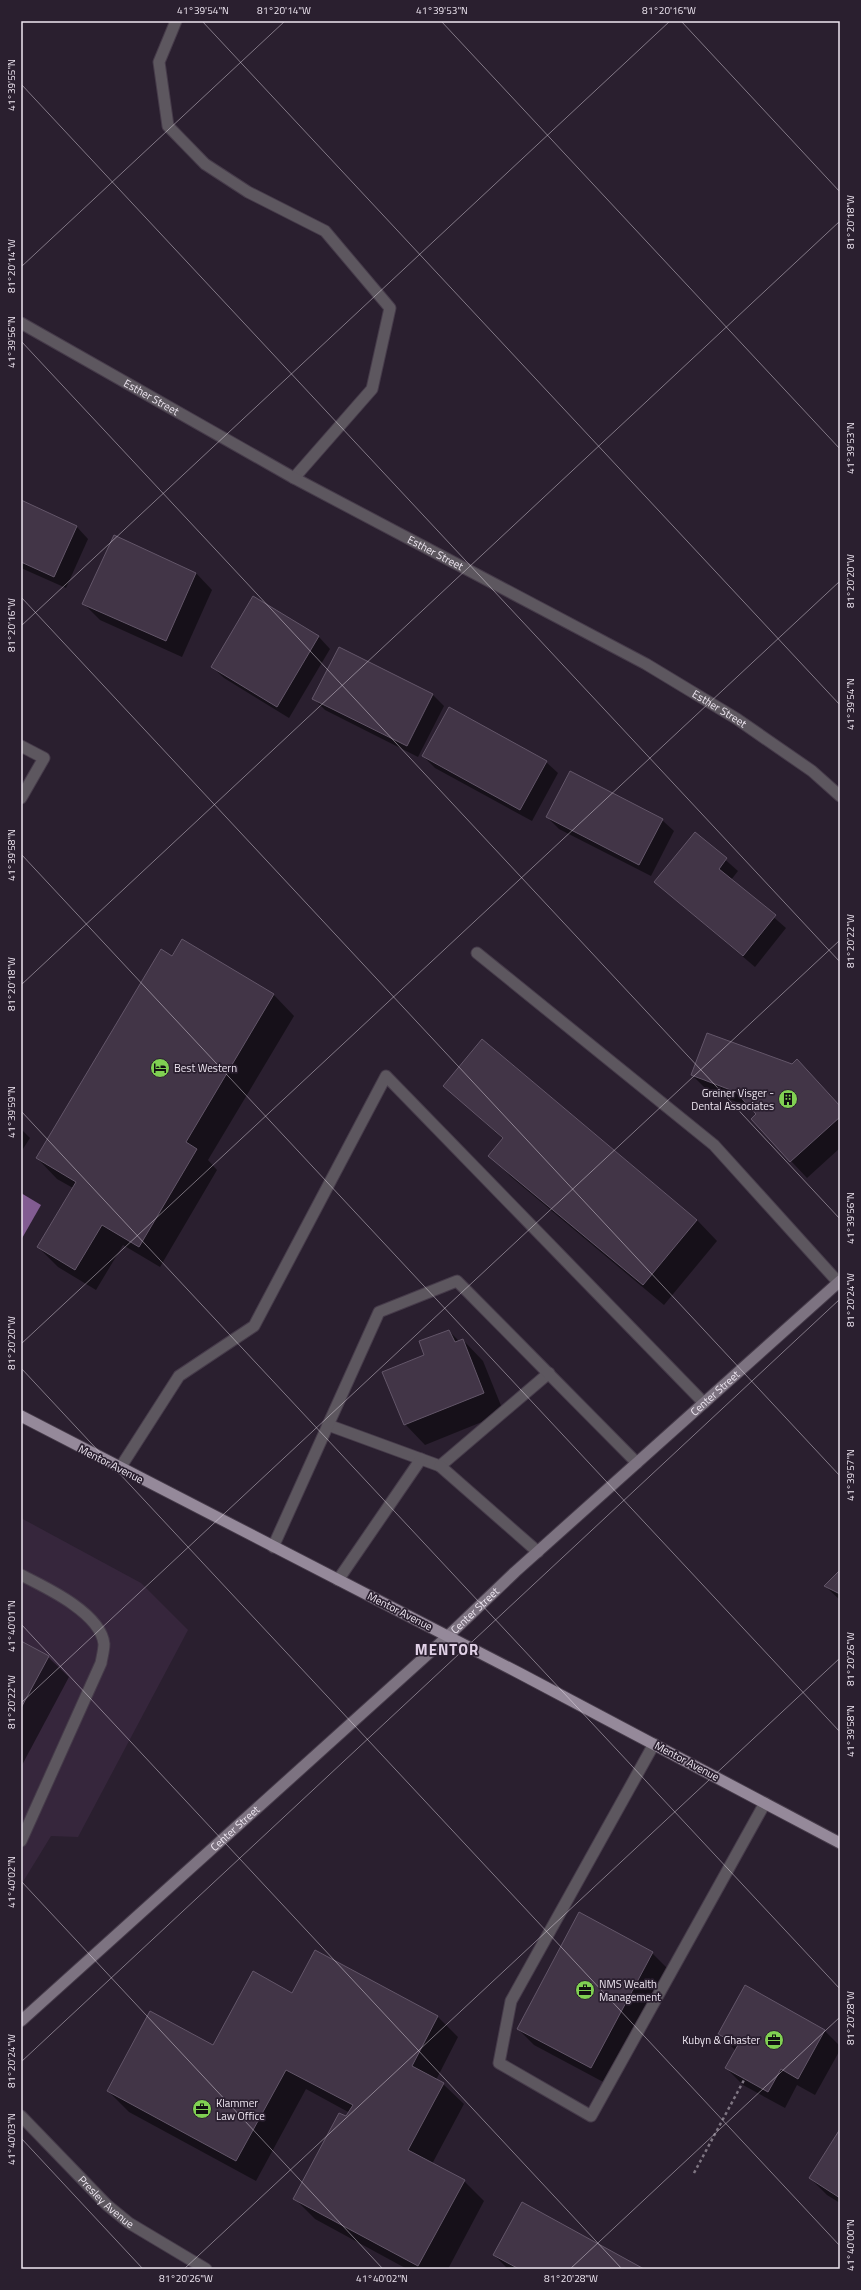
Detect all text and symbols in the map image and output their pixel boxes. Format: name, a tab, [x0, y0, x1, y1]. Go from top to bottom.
text: 41°39'54"N	[177, 3, 229, 18]
text: 81°20'14"W	[257, 3, 311, 18]
text: 41°39'53"N	[416, 3, 468, 18]
text: 81°20'16"W	[642, 3, 696, 18]
text: 41°39'55"N	[4, 59, 19, 111]
text: 81°20'18"W	[843, 195, 858, 249]
text: 81°20'14"W	[4, 239, 19, 293]
text: 41°39'56"N	[4, 316, 19, 368]
street label: Esther Street	[121, 375, 182, 419]
text: 41°39'53"N	[843, 422, 858, 474]
street label: Esther Street	[405, 531, 466, 574]
text: 81°20'20"W	[843, 554, 858, 608]
text: 81°20'16"W	[4, 598, 19, 652]
text: 41°39'54"N	[843, 678, 858, 730]
street label: Esther Street	[689, 686, 750, 731]
text: 41°39'58"N	[4, 829, 19, 881]
text: 81°20'22"W	[843, 914, 858, 968]
text: 81°20'18"W	[4, 957, 19, 1011]
hotel icon: Best Western	[149, 1057, 171, 1079]
place label: Best Western	[174, 1060, 237, 1076]
place label: Greiner Visger - Dental Associates	[691, 1085, 774, 1114]
text: 41°39'59"N	[4, 1086, 19, 1138]
building icon: Greiner Visger - Dental Associates	[777, 1088, 799, 1110]
text: 41°39'56"N	[843, 1192, 858, 1244]
text: 81°20'24"W	[843, 1273, 858, 1327]
text: 81°20'20"W	[4, 1316, 19, 1370]
street label: Center Street	[687, 1366, 743, 1419]
street label: Mentor Avenue	[76, 1441, 147, 1487]
text: 41°39'57"N	[843, 1449, 858, 1501]
street label: Center Street	[447, 1583, 503, 1637]
street label: Mentor Avenue	[365, 1588, 436, 1634]
text: 41°40'01"N	[4, 1600, 19, 1652]
text: 81°20'26"W	[843, 1632, 858, 1686]
district label: MENTOR	[415, 1638, 479, 1661]
text: 81°20'22"W	[4, 1675, 19, 1729]
text: 41°39'58"N	[843, 1705, 858, 1757]
street label: Mentor Avenue	[652, 1737, 722, 1785]
street label: Center Street	[207, 1802, 263, 1855]
text: 41°40'02"N	[4, 1856, 19, 1908]
place label: NMS Wealth Management	[599, 1976, 661, 2005]
office icon: NMS Wealth Management	[574, 1979, 596, 2001]
text: 81°20'28"W	[843, 1991, 858, 2045]
office icon: Kubyn & Ghaster	[763, 2029, 785, 2051]
place label: Kubyn & Ghaster	[682, 2032, 760, 2048]
text: 81°20'24"W	[4, 2034, 19, 2088]
place label: Klammer Law Office	[216, 2095, 265, 2124]
office icon: Klammer Law Office	[191, 2098, 213, 2120]
text: 41°40'03"N	[4, 2113, 19, 2165]
street label: Presley Avenue	[75, 2172, 137, 2232]
text: 41°40'00"N	[843, 2219, 858, 2271]
text: 81°20'26"W	[159, 2271, 213, 2286]
text: 41°40'02"N	[356, 2271, 408, 2286]
text: 81°20'28"W	[544, 2271, 598, 2286]

